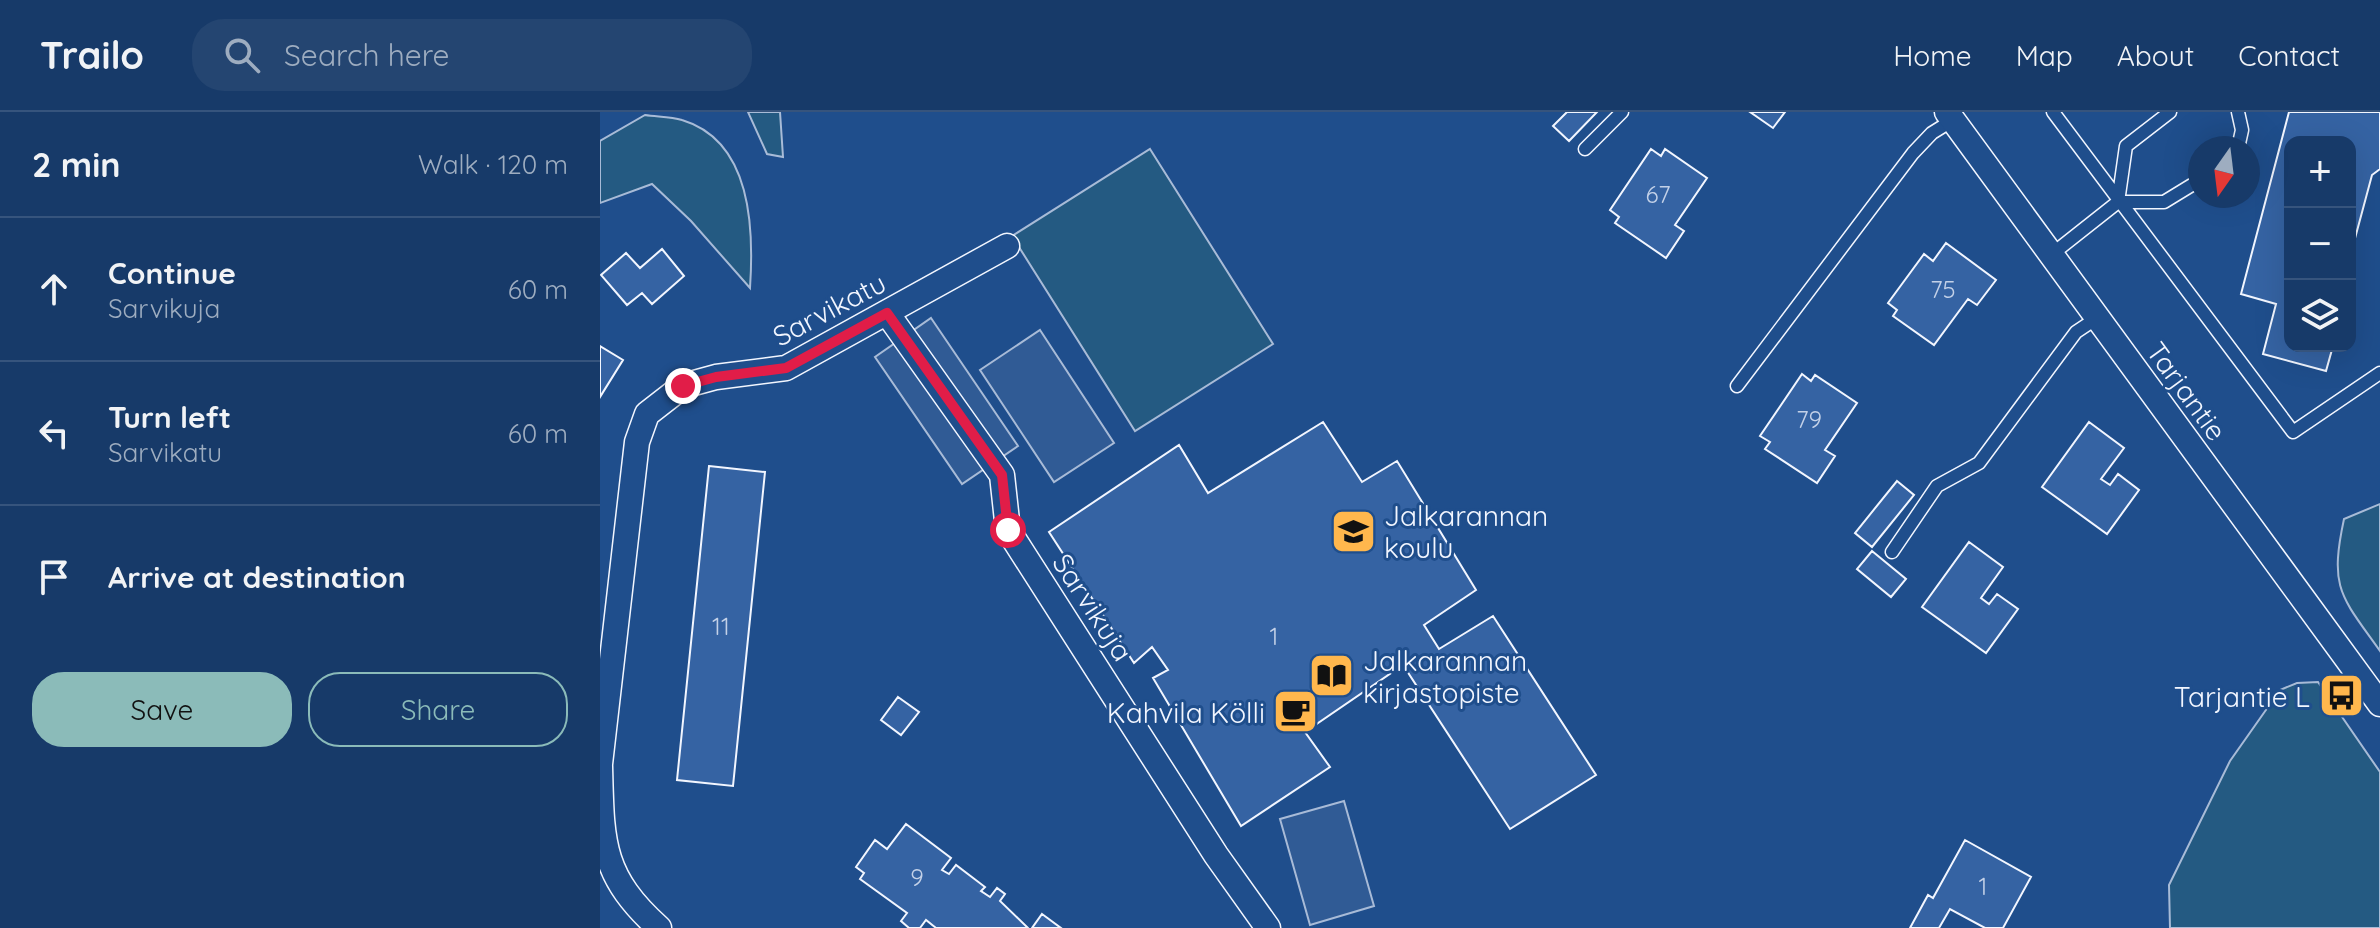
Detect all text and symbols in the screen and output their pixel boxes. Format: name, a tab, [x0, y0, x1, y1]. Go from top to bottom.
search box	[192, 19, 752, 91]
text: Trailo	[40, 31, 144, 79]
icon: search	[220, 33, 264, 77]
text: Search here	[284, 36, 450, 74]
text: Home	[1893, 38, 1972, 73]
text: Map	[2016, 38, 2073, 73]
text: About	[2117, 38, 2194, 73]
text: Contact	[2238, 38, 2340, 73]
north arrow	[2188, 136, 2260, 208]
map controls	[2284, 136, 2356, 352]
button: +	[2284, 136, 2356, 208]
text: 2 min	[32, 143, 121, 186]
text: Walk · 120 m	[418, 148, 568, 181]
house number: 67	[1645, 179, 1671, 209]
button: −	[2284, 208, 2356, 280]
text: Continue	[108, 254, 236, 292]
street label: Sarvikatu	[767, 265, 891, 353]
icon: ahead	[32, 267, 76, 311]
text: 60 m	[508, 273, 568, 306]
house number: 75	[1930, 274, 1956, 304]
button: layers	[2284, 280, 2356, 352]
text: Sarvikuja	[108, 292, 220, 325]
street label: Tarjantie	[2139, 335, 2235, 447]
route end	[665, 368, 701, 404]
text: Turn left	[108, 398, 231, 436]
house number: 79	[1796, 404, 1822, 434]
icon: left	[32, 411, 76, 455]
text: 60 m	[508, 417, 568, 450]
text: Sarvikatu	[108, 436, 222, 469]
place label: Jalkarannan koulu	[1384, 498, 1548, 565]
school or university icon: Jalkarannan koulu	[1329, 507, 1377, 555]
route start	[990, 512, 1026, 548]
street label: Sarvikuja	[1045, 547, 1141, 667]
icon: arrive	[32, 555, 76, 599]
text: Arrive at destination	[108, 558, 406, 596]
house number: 11	[712, 611, 730, 641]
house number: 1	[1270, 621, 1278, 651]
place label: Jalkarannan kirjastopiste	[1363, 643, 1527, 710]
library icon: Jalkarannan kirjastopiste	[1308, 652, 1356, 700]
button: Save	[32, 672, 292, 747]
button: Share	[308, 672, 568, 747]
bus stop icon: Tarjantie L	[2317, 672, 2365, 720]
place label: Tarjantie L	[2174, 679, 2310, 714]
cafe icon: Kahvila Kölli	[1272, 688, 1320, 736]
place label: Kahvila Kölli	[1107, 695, 1265, 730]
house number: 9	[910, 862, 924, 892]
house number: 1	[1979, 871, 1987, 901]

